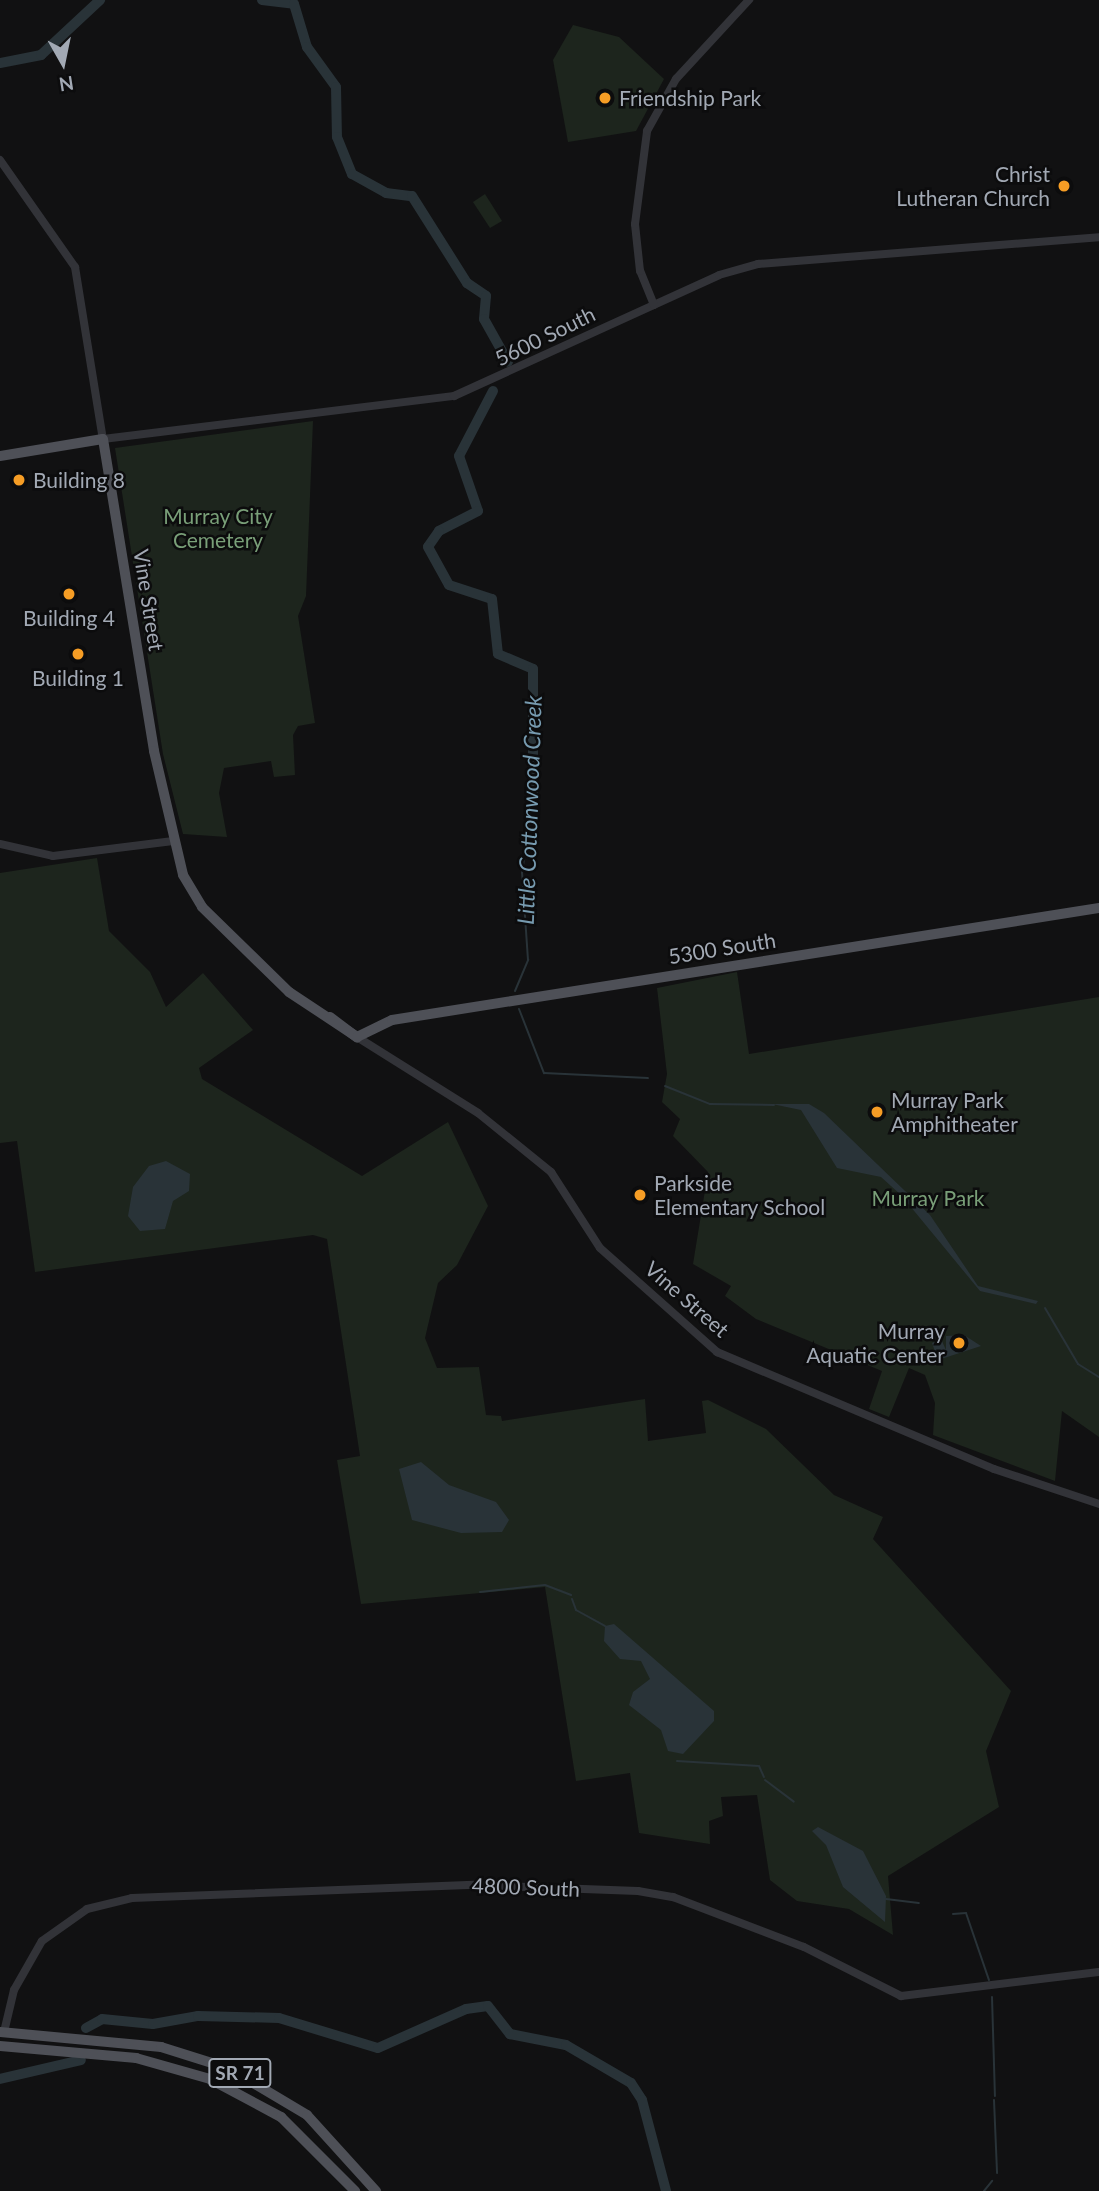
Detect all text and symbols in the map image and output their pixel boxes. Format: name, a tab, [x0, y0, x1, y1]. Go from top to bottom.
north arrow	[28, 28, 98, 98]
text: N	[57, 72, 75, 97]
place label: Friendship Park	[619, 85, 761, 111]
marker: Friendship Park	[597, 90, 613, 106]
place label: Christ Lutheran Church	[896, 161, 1050, 211]
marker: Christ Lutheran Church	[1056, 178, 1072, 194]
street label: 5600 South	[491, 301, 599, 371]
place label: Building 8	[33, 467, 125, 493]
marker: Building 8	[11, 472, 27, 488]
park label: Murray City Cemetery	[163, 503, 273, 553]
street label: Vine Street	[129, 547, 169, 653]
marker: Building 4	[61, 586, 77, 602]
place label: Building 4	[23, 605, 115, 631]
marker: Building 1	[70, 646, 86, 662]
place label: Building 1	[32, 665, 124, 691]
water label: Little Cottonwood Creek	[511, 695, 547, 925]
street label: 5300 South	[667, 927, 777, 969]
place label: Murray Park Amphitheater	[891, 1087, 1018, 1137]
marker: Murray Park Amphitheater	[869, 1104, 885, 1120]
place label: Parkside Elementary School	[654, 1170, 826, 1220]
park label: Murray Park	[871, 1185, 985, 1211]
marker: Parkside Elementary School	[632, 1187, 648, 1203]
street label: Vine Street	[640, 1256, 734, 1342]
place label: Murray Aquatic Center	[806, 1318, 945, 1368]
marker: Murray Aquatic Center	[951, 1335, 967, 1351]
street label: 4800 South	[471, 1873, 581, 1901]
road number: SR 71	[207, 2058, 273, 2088]

